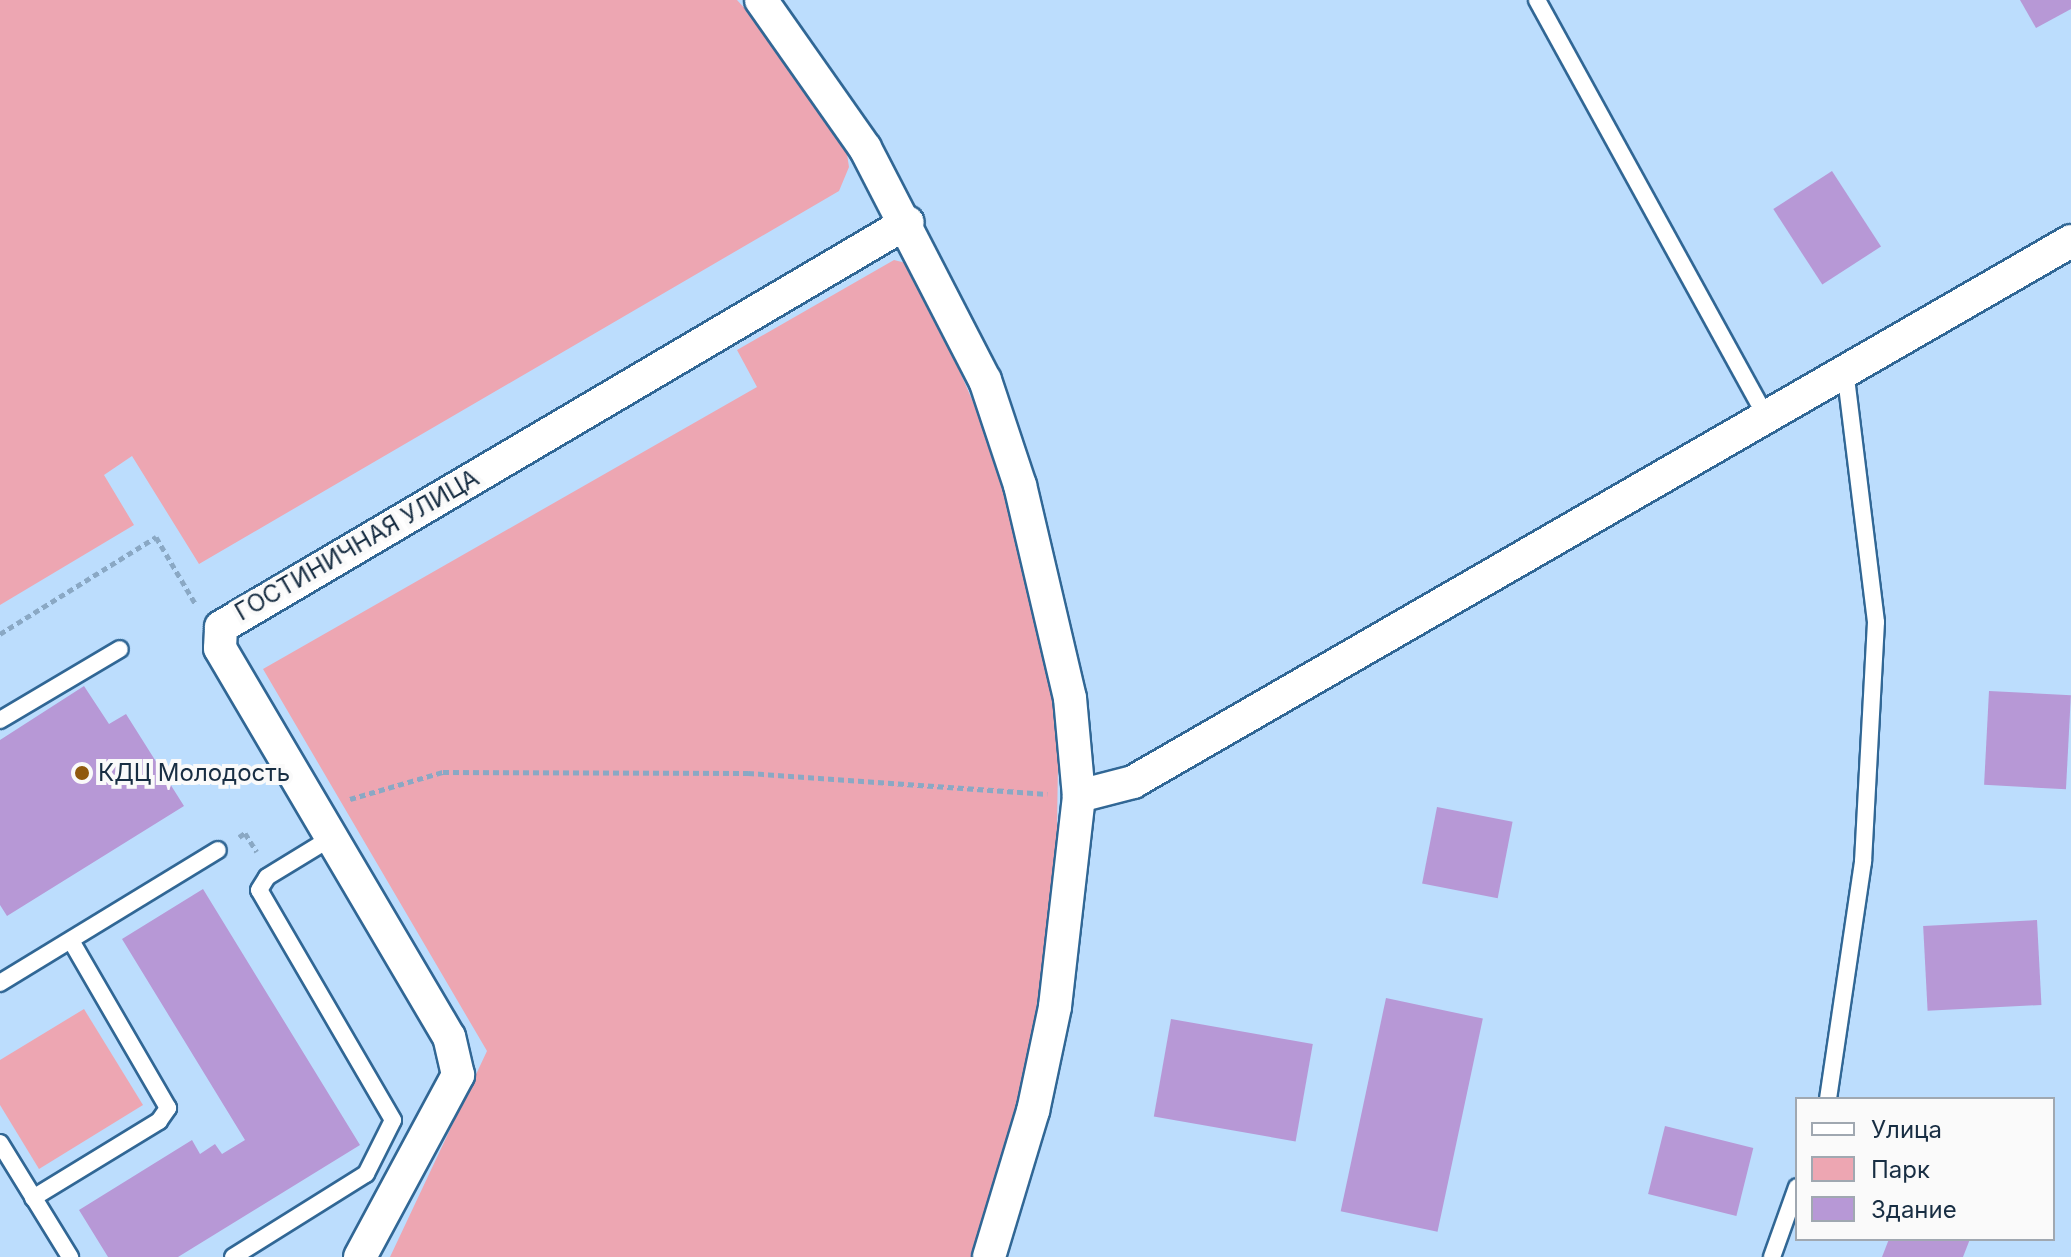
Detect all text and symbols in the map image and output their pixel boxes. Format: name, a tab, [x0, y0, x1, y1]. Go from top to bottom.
street label: ГОСТИНИЧНАЯ УЛИЦА	[230, 463, 484, 627]
place label: КДЦ Молодость	[98, 759, 290, 787]
marker: КДЦ Молодость	[73, 764, 91, 782]
legend	[1795, 1097, 2055, 1241]
text: Улица	[1871, 1115, 1942, 1144]
text: Парк	[1871, 1155, 1930, 1184]
text: Здание	[1871, 1195, 1957, 1224]

